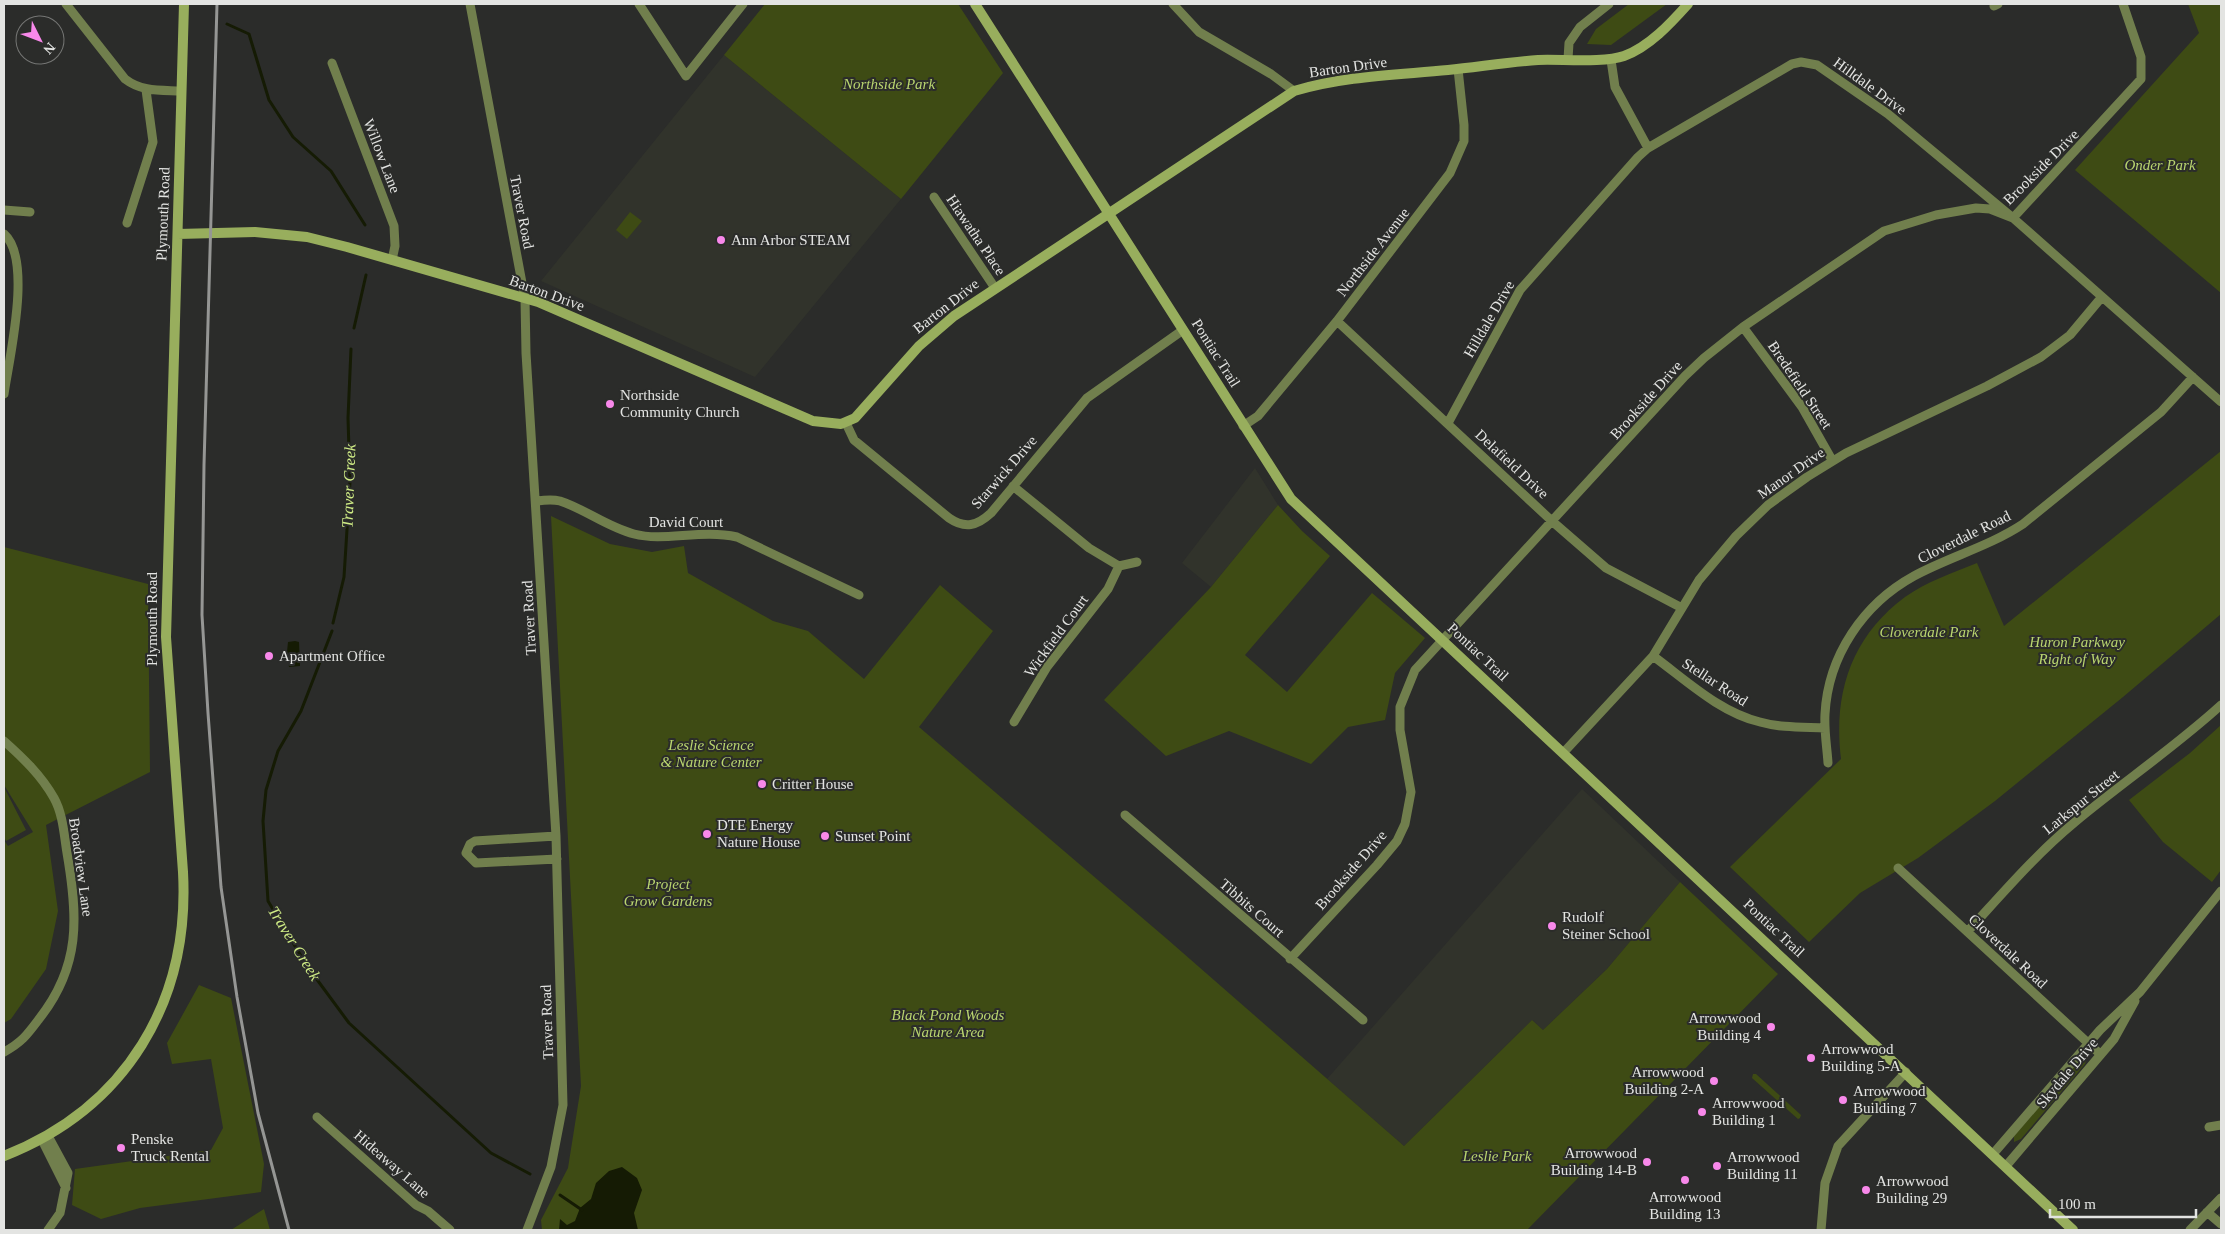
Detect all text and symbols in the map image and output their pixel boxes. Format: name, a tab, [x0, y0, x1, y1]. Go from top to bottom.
north arrow	[15, 15, 65, 65]
text: N	[40, 40, 58, 57]
street label: Barton Drive	[1308, 54, 1388, 80]
street label: Hilldale Drive	[1830, 54, 1910, 118]
park label: Northside Park	[842, 76, 935, 92]
street label: Willow Lane	[361, 117, 404, 196]
street label: Brookside Drive	[2000, 126, 2082, 208]
park label: Onder Park	[2124, 157, 2196, 173]
street label: Plymouth Road	[153, 166, 173, 261]
street label: Traver Road	[507, 174, 537, 251]
street label: Hiawatha Place	[943, 192, 1009, 279]
street label: Northside Avenue	[1334, 204, 1413, 299]
place label: Ann Arbor STEAM	[731, 232, 850, 248]
marker: Ann Arbor STEAM	[715, 234, 727, 246]
street label: Barton Drive	[507, 272, 587, 314]
street label: Barton Drive	[910, 275, 982, 337]
street label: Hilldale Drive	[1461, 277, 1518, 360]
street label: Pontiac Trail	[1189, 316, 1243, 390]
street label: Bredefield Street	[1765, 338, 1836, 432]
street label: Brookside Drive	[1607, 357, 1685, 442]
place label: Northside Community Church	[620, 387, 740, 420]
marker: Northside Community Church	[604, 398, 616, 410]
street label: Delafield Drive	[1472, 426, 1552, 502]
street label: Starwick Drive	[968, 432, 1040, 512]
water label: Traver Creek	[339, 443, 358, 528]
street label: Manor Drive	[1755, 444, 1828, 502]
street label: Cloverdale Road	[1915, 507, 2013, 566]
street label: David Court	[649, 514, 724, 530]
street label: Plymouth Road	[144, 572, 160, 666]
street label: Traver Road	[519, 580, 539, 656]
street label: Wickfield Court	[1021, 591, 1092, 680]
street label: Pontiac Trail	[1444, 620, 1512, 684]
park label: Cloverdale Park	[1879, 624, 1979, 640]
park label: Huron Parkway Right of Way	[2028, 634, 2125, 667]
place label: Apartment Office	[279, 648, 385, 664]
marker: Apartment Office	[263, 650, 275, 662]
street label: Stellar Road	[1679, 655, 1751, 709]
park label: Leslie Science & Nature Center	[660, 737, 762, 770]
street label: Larkspur Street	[2040, 766, 2123, 837]
place label: Critter House	[772, 776, 854, 792]
marker: Critter House	[756, 778, 768, 790]
street label: Broadview Lane	[66, 817, 96, 918]
place label: DTE Energy Nature House	[717, 817, 800, 850]
street label: Brookside Drive	[1312, 827, 1390, 913]
marker: DTE Energy Nature House	[701, 828, 713, 840]
place label: Sunset Point	[835, 828, 911, 844]
marker: Sunset Point	[819, 830, 831, 842]
park label: Project Grow Gardens	[624, 876, 712, 909]
street label: Tibbits Court	[1217, 876, 1288, 941]
street label: Pontiac Trail	[1740, 896, 1808, 960]
water label: Traver Creek	[265, 903, 325, 984]
place label: Rudolf Steiner School	[1562, 909, 1650, 942]
street label: Cloverdale Road	[1966, 911, 2051, 992]
marker: Rudolf Steiner School	[1546, 920, 1558, 932]
street label: Traver Road	[538, 984, 556, 1060]
park label: Black Pond Woods Nature Area	[892, 1007, 1005, 1040]
place label: Arrowwood Building 4	[1689, 1010, 1761, 1043]
marker: Arrowwood Building 4	[1765, 1021, 1777, 1033]
street label: Skydale Drive	[2033, 1035, 2101, 1111]
place label: Arrowwood Building 5-A	[1821, 1041, 1901, 1074]
marker: Arrowwood Building 5-A	[1805, 1052, 1817, 1064]
place label: Arrowwood Building 2-A	[1624, 1064, 1704, 1097]
marker: Arrowwood Building 2-A	[1708, 1075, 1720, 1087]
place label: Arrowwood Building 7	[1853, 1083, 1926, 1116]
marker: Arrowwood Building 7	[1837, 1094, 1849, 1106]
place label: Arrowwood Building 1	[1712, 1095, 1785, 1128]
marker: Arrowwood Building 1	[1696, 1106, 1708, 1118]
street label: Hideaway Lane	[351, 1127, 433, 1201]
place label: Penske Truck Rental	[131, 1131, 209, 1164]
marker: Penske Truck Rental	[115, 1142, 127, 1154]
place label: Arrowwood Building 14-B	[1551, 1145, 1637, 1178]
park label: Leslie Park	[1462, 1148, 1532, 1164]
place label: Arrowwood Building 11	[1727, 1149, 1800, 1182]
marker: Arrowwood Building 14-B	[1641, 1156, 1653, 1168]
marker: Arrowwood Building 11	[1711, 1160, 1723, 1172]
place label: Arrowwood Building 29	[1876, 1173, 1949, 1206]
marker: Arrowwood Building 13	[1679, 1174, 1691, 1186]
marker: Arrowwood Building 29	[1860, 1184, 1872, 1196]
scale bar	[2050, 1186, 2196, 1218]
place label: Arrowwood Building 13	[1649, 1189, 1722, 1222]
text: 100 m	[2058, 1196, 2096, 1212]

